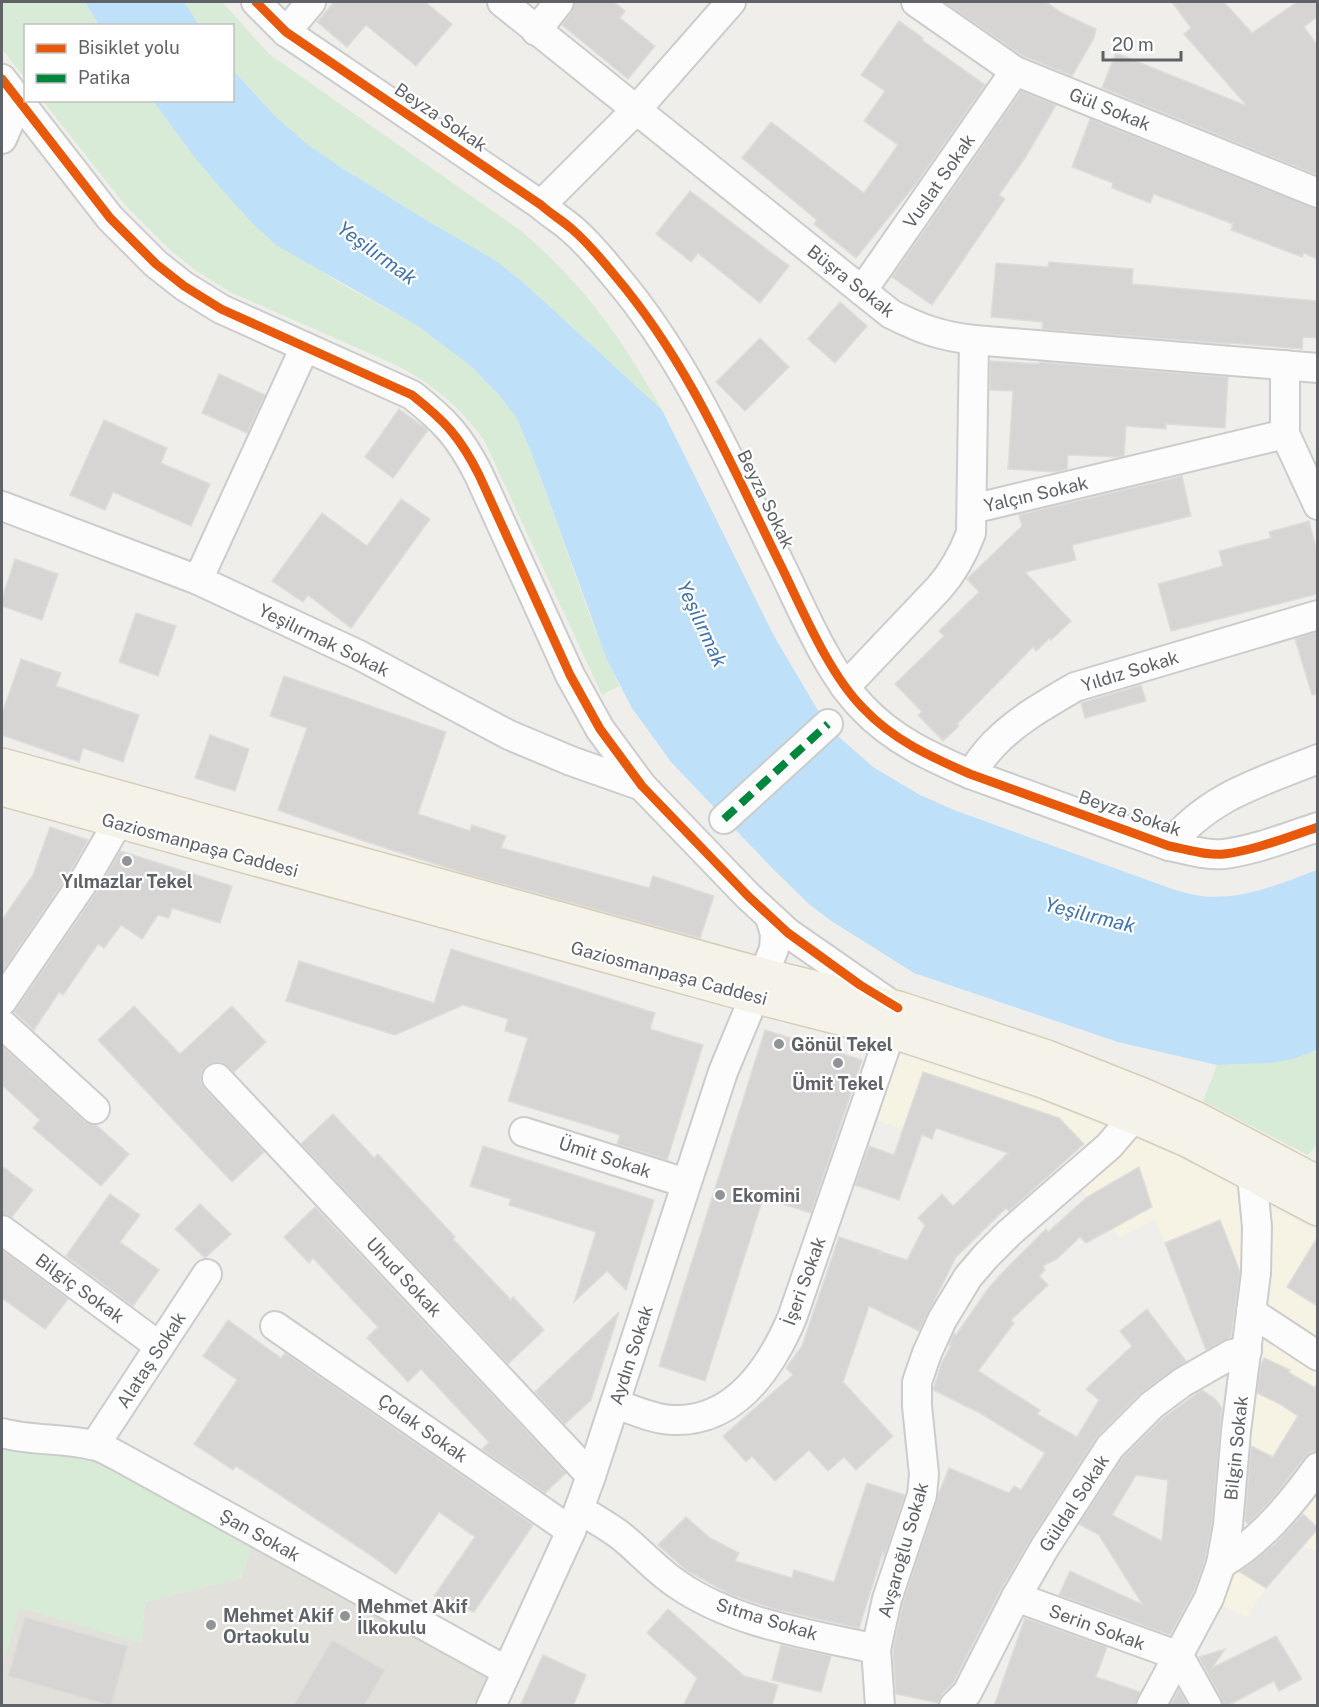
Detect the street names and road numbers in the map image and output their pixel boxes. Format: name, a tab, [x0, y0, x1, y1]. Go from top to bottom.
street label: Beyza Sokak	[391, 78, 491, 156]
street label: Gül Sokak	[1066, 83, 1154, 135]
street label: Vuslat Sokak	[899, 130, 979, 232]
street label: Büşra Sokak	[803, 240, 899, 322]
street label: Beyza Sokak	[733, 446, 799, 552]
street label: Yalçın Sokak	[982, 472, 1090, 516]
street label: Yeşilırmak Sokak	[255, 599, 393, 681]
street label: Yıldız Sokak	[1079, 646, 1181, 696]
street label: Beyza Sokak	[1076, 786, 1184, 840]
street label: Gaziosmanpaşa Caddesi	[99, 809, 301, 881]
street label: Gaziosmanpaşa Caddesi	[568, 937, 770, 1009]
street label: Ümit Sokak	[556, 1131, 654, 1182]
street label: Uhud Sokak	[362, 1233, 446, 1321]
street label: İşeri Sokak	[777, 1234, 830, 1328]
street label: Bilgiç Sokak	[32, 1249, 128, 1327]
street label: Aydın Sokak	[605, 1303, 657, 1407]
street label: Alataş Sokak	[112, 1308, 190, 1412]
street label: Çolak Sokak	[374, 1389, 472, 1467]
street label: Bilgin Sokak	[1220, 1395, 1252, 1501]
street label: Güldal Sokak	[1035, 1451, 1113, 1555]
street label: Avşaroğlu Sokak	[874, 1480, 932, 1620]
street label: Şan Sokak	[216, 1504, 304, 1566]
street label: Sıtma Sokak	[714, 1594, 820, 1644]
street label: Serin Sokak	[1046, 1600, 1148, 1654]

